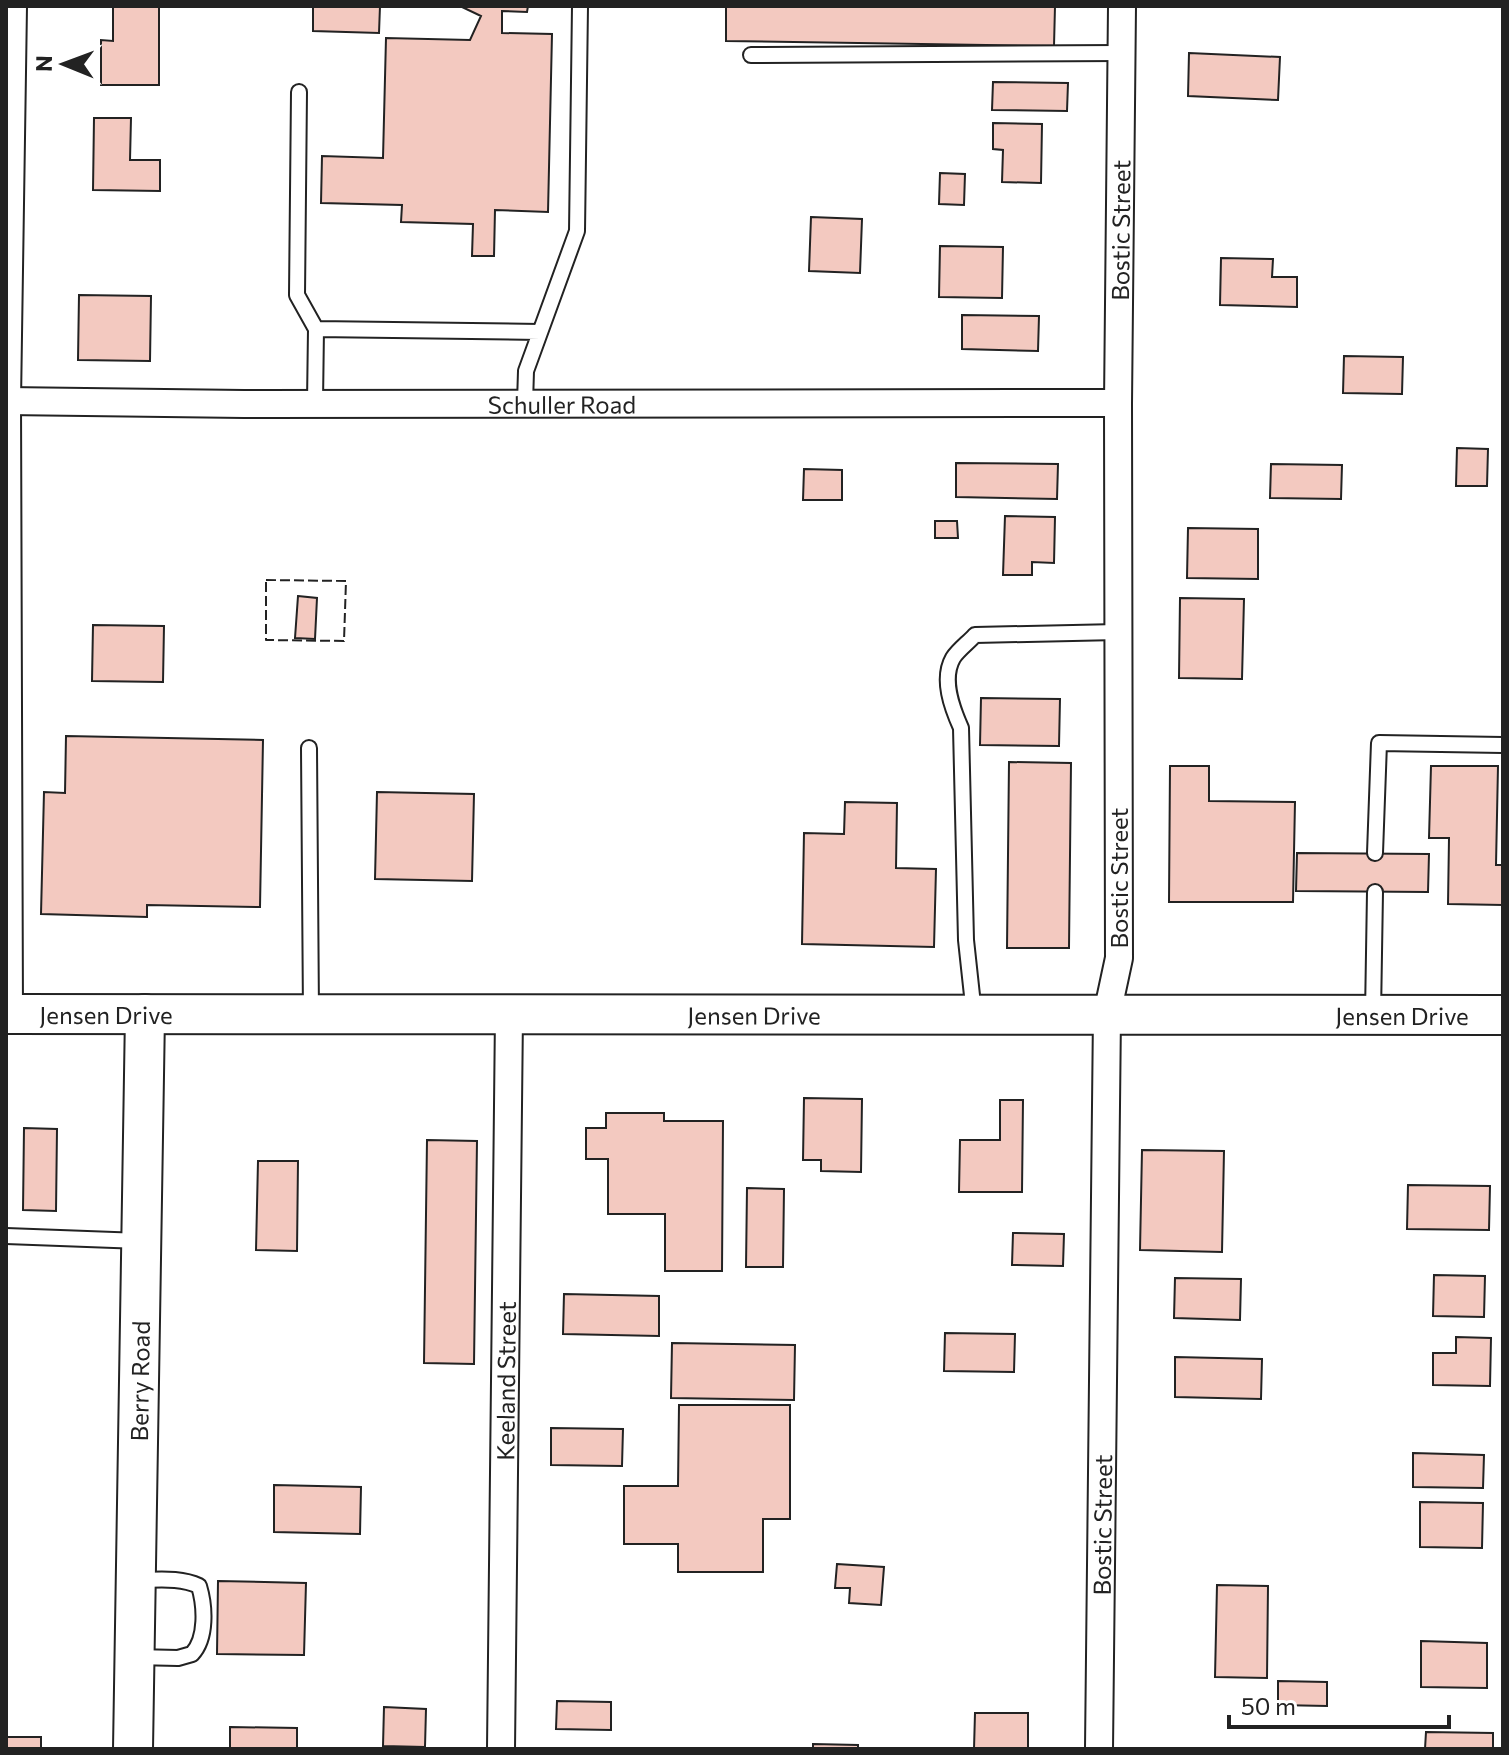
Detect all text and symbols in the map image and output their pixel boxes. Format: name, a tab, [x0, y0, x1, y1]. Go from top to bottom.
north arrow	[24, 24, 104, 104]
text: N	[30, 55, 57, 72]
street label: Bostic Street	[1105, 160, 1135, 301]
street label: Schuller Road	[488, 389, 636, 418]
street label: Bostic Street	[1104, 807, 1133, 948]
street label: Jensen Drive	[39, 1000, 173, 1029]
street label: Jensen Drive	[687, 1000, 821, 1029]
street label: Jensen Drive	[1335, 1000, 1469, 1029]
street label: Keeland Street	[490, 1301, 520, 1461]
street label: Berry Road	[124, 1321, 154, 1442]
street label: Bostic Street	[1086, 1454, 1117, 1596]
scale bar	[1229, 1679, 1449, 1729]
text: 50 m	[1241, 1691, 1296, 1720]

